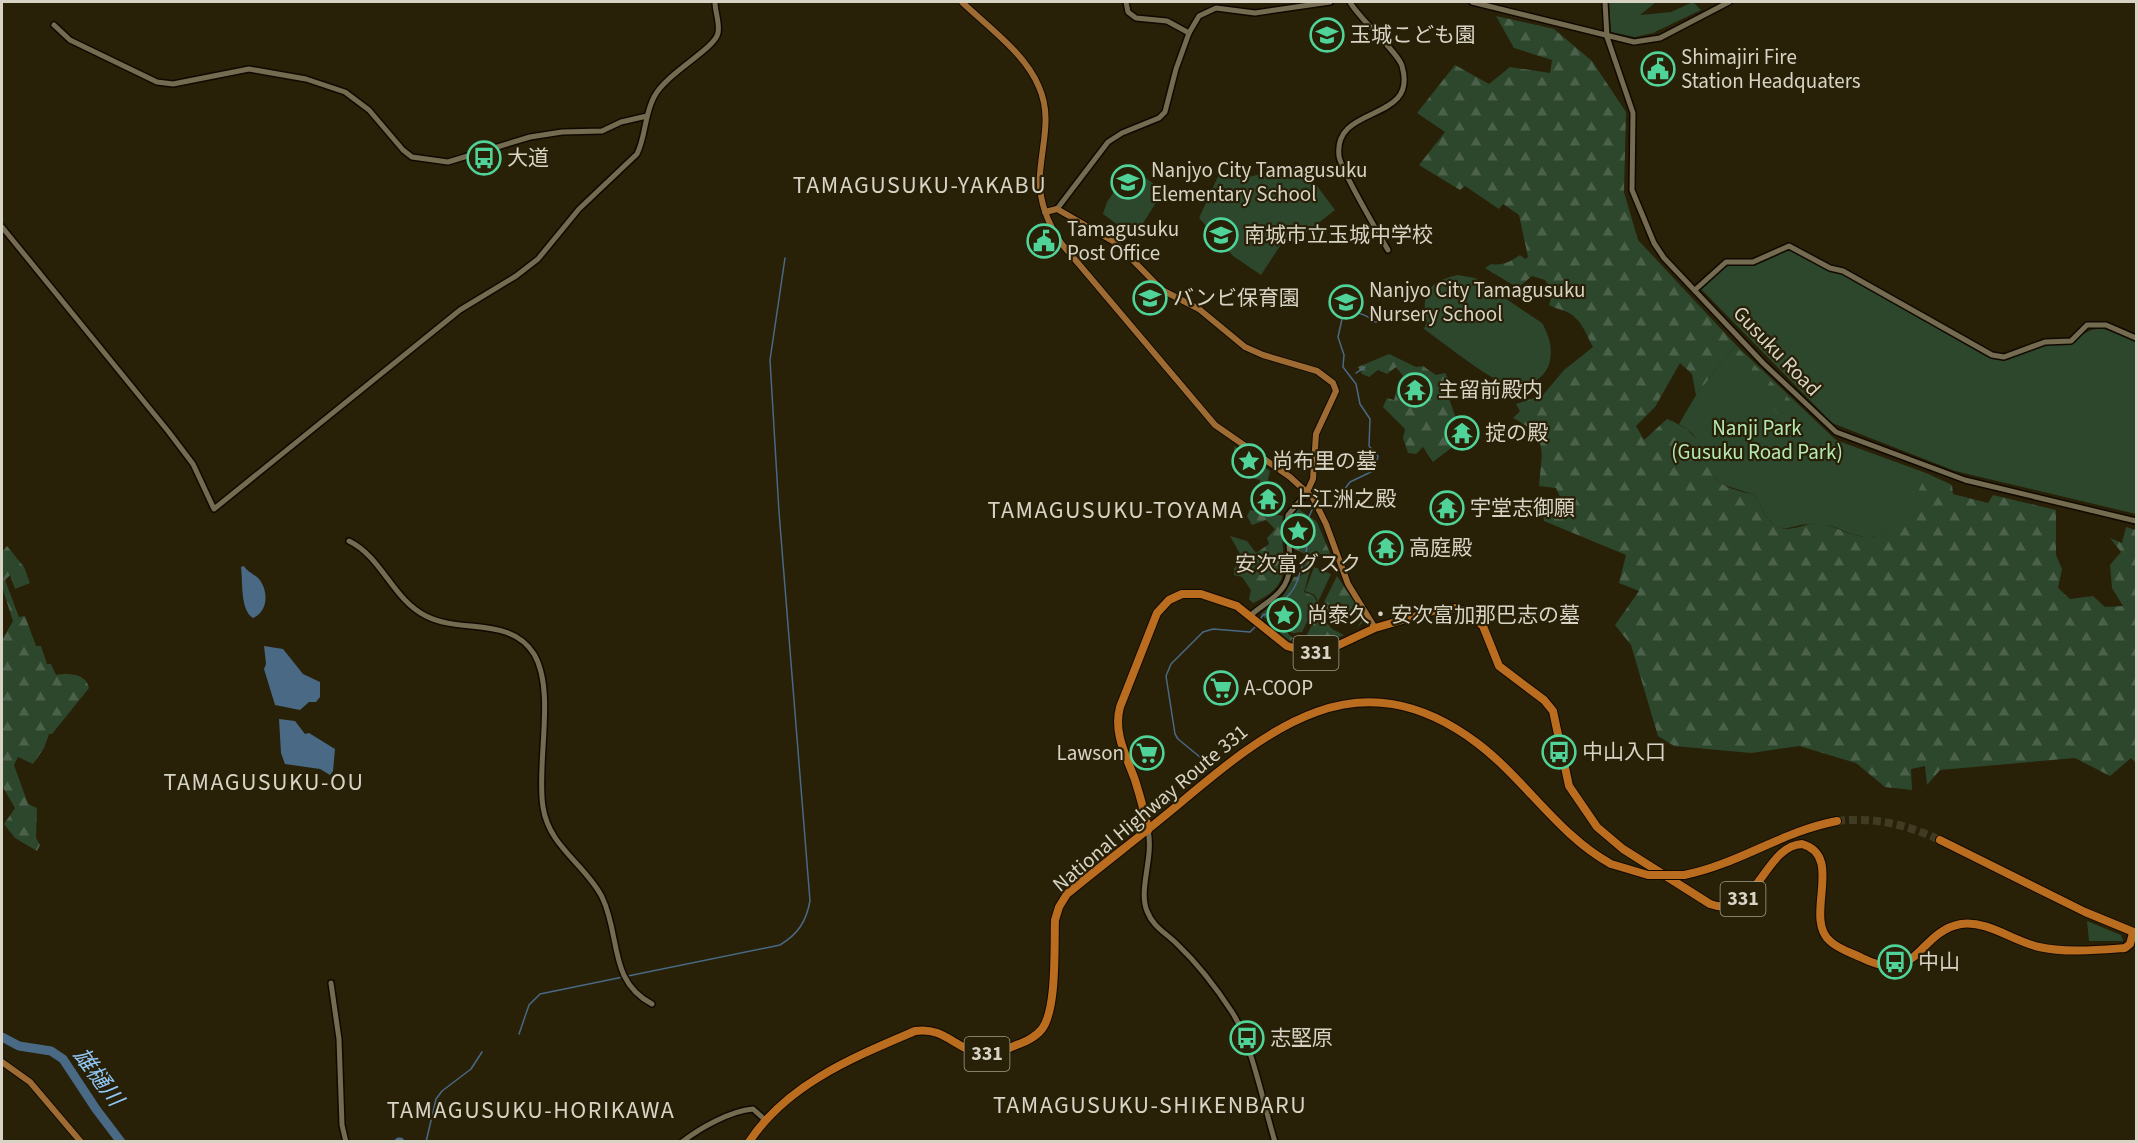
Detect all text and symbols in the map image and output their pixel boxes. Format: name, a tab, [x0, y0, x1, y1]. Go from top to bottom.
school or university icon: 玉城こども園	[1309, 17, 1345, 53]
place label: 玉城こども園	[1350, 20, 1476, 50]
place label: Shimajiri Fire Station Headquaters	[1681, 42, 1861, 96]
public building icon: Shimajiri Fire Station Headquaters	[1640, 51, 1676, 87]
bus stop icon: 大道	[466, 140, 502, 176]
place label: 大道	[507, 143, 549, 173]
place label: Nanjyo City Tamagusuku Elementary School	[1151, 155, 1368, 209]
school or university icon: Nanjyo City Tamagusuku Elementary School	[1110, 164, 1146, 200]
district label: TAMAGUSUKU-YAKABU	[793, 168, 1047, 203]
place label: Tamagusuku Post Office	[1067, 214, 1179, 268]
school or university icon: 南城市立玉城中学校	[1203, 217, 1239, 253]
place label: 南城市立玉城中学校	[1244, 220, 1433, 250]
public building icon: Tamagusuku Post Office	[1026, 223, 1062, 259]
place label: Nanjyo City Tamagusuku Nursery School	[1369, 275, 1586, 329]
school or university icon: バンビ保育園	[1132, 280, 1168, 316]
place label: バンビ保育園	[1173, 283, 1300, 313]
school or university icon: Nanjyo City Tamagusuku Nursery School	[1328, 284, 1364, 320]
street label: Gusuku Road	[1726, 299, 1828, 403]
temple icon: 主留前殿内	[1397, 372, 1433, 408]
place label: 主留前殿内	[1438, 375, 1543, 405]
park label: Nanji Park (Gusuku Road Park)	[1671, 413, 1843, 467]
temple icon: 掟の殿	[1444, 415, 1480, 451]
place label: 掟の殿	[1485, 418, 1548, 448]
place icon: 尚布里の墓	[1231, 443, 1267, 479]
place label: 尚布里の墓	[1272, 446, 1377, 476]
temple icon: 上江洲之殿	[1250, 481, 1286, 517]
place label: 上江洲之殿	[1291, 484, 1396, 514]
temple icon: 宇堂志御願	[1429, 490, 1465, 526]
district label: TAMAGUSUKU-TOYAMA	[988, 493, 1244, 528]
place label: 宇堂志御願	[1470, 493, 1575, 523]
place icon: 安次富グスク	[1280, 513, 1316, 549]
temple icon: 高庭殿	[1368, 530, 1404, 566]
place label: 高庭殿	[1409, 533, 1472, 563]
place label: 安次富グスク	[1235, 549, 1361, 579]
place icon: 尚泰久・安次富加那巴志の墓	[1266, 597, 1302, 633]
place label: 尚泰久・安次富加那巴志の墓	[1307, 600, 1580, 630]
road number: 331	[1294, 636, 1338, 670]
supermarket icon: A-COOP	[1203, 670, 1239, 706]
place label: A-COOP	[1244, 673, 1313, 703]
street label: National Highway Route 331	[1046, 717, 1254, 899]
bus stop icon: 中山入口	[1541, 734, 1577, 770]
supermarket icon: Lawson	[1129, 735, 1165, 771]
place label: 中山入口	[1582, 737, 1666, 767]
place label: Lawson	[1056, 738, 1124, 768]
district label: TAMAGUSUKU-OU	[164, 765, 364, 800]
road number: 331	[1720, 882, 1766, 916]
bus stop icon: 中山	[1877, 944, 1913, 980]
place label: 中山	[1918, 947, 1960, 977]
bus stop icon: 志堅原	[1229, 1020, 1265, 1056]
place label: 志堅原	[1270, 1023, 1333, 1053]
road number: 331	[964, 1037, 1010, 1071]
water label: 雄樋川	[65, 1041, 132, 1115]
district label: TAMAGUSUKU-SHIKENBARU	[993, 1088, 1307, 1123]
district label: TAMAGUSUKU-HORIKAWA	[387, 1093, 675, 1128]

